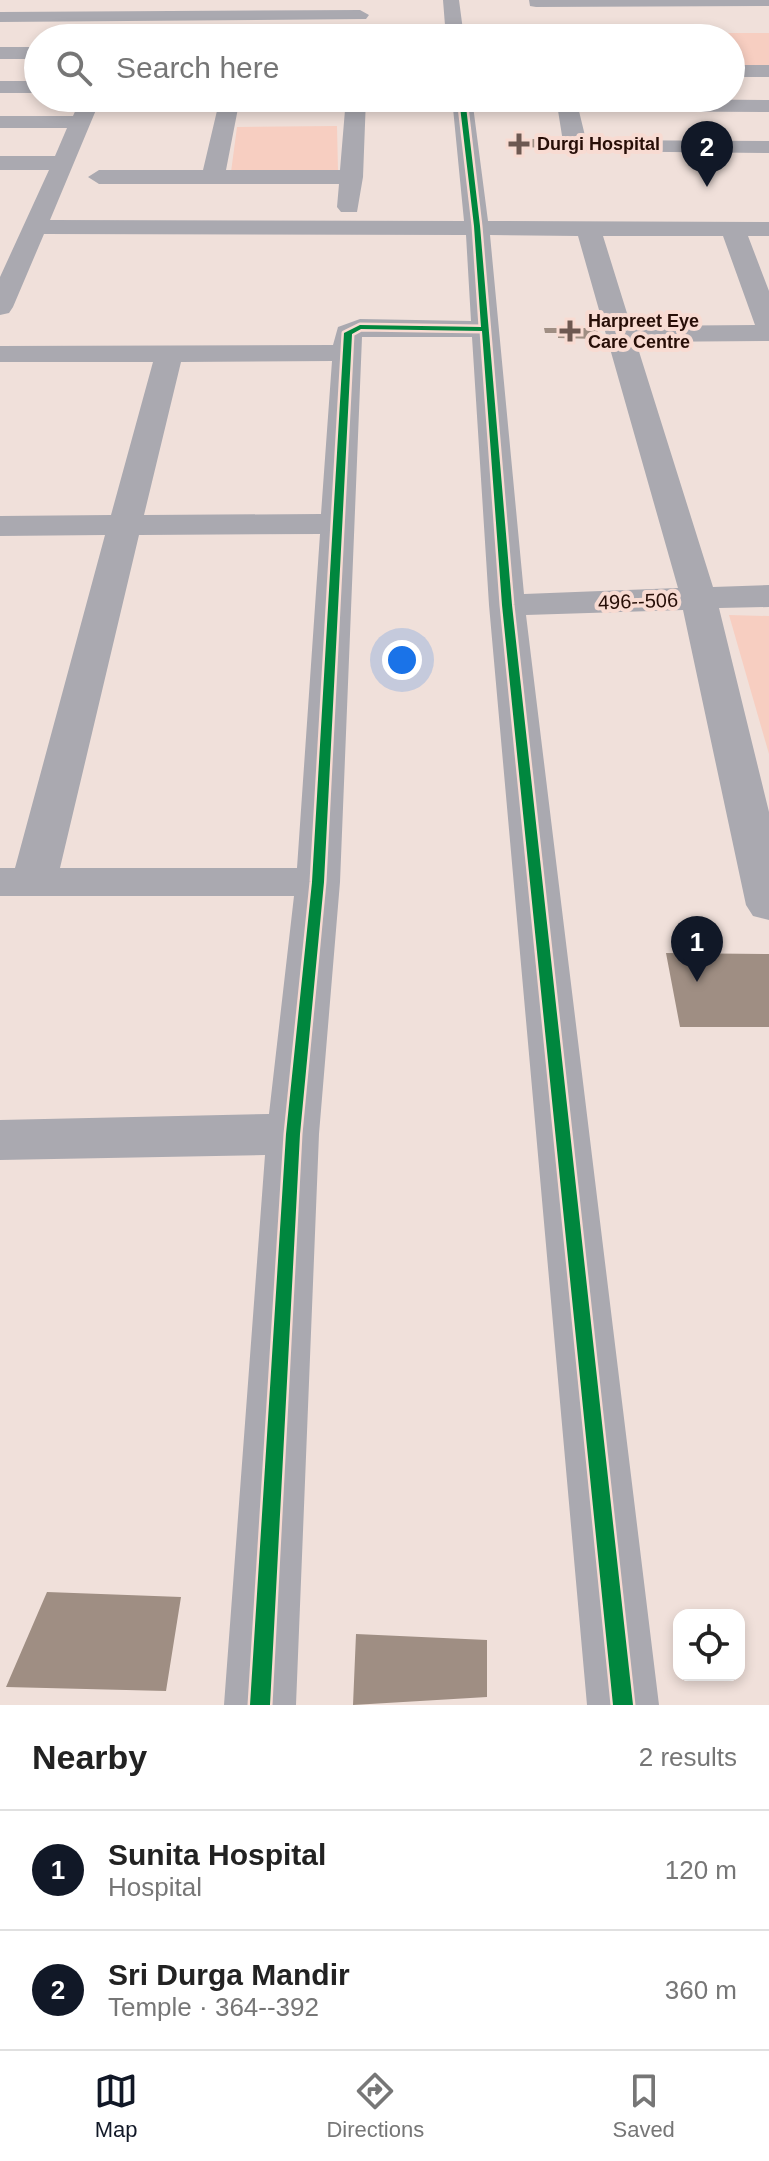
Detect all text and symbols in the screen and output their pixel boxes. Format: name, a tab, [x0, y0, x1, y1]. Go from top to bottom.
search box	[24, 24, 745, 112]
icon: search	[52, 46, 96, 90]
text: Search here	[116, 51, 279, 84]
pin: 2	[681, 121, 733, 187]
marker: Durgi Hospital	[508, 133, 530, 155]
place label: Durgi Hospital	[537, 134, 660, 154]
place label: Harpreet Eye Care Centre	[588, 311, 699, 352]
marker: Harpreet Eye Care Centre	[559, 320, 581, 342]
street label: 496--506	[598, 589, 678, 613]
your location	[382, 640, 422, 680]
pin: 1	[671, 916, 723, 982]
map controls	[673, 1609, 745, 1681]
button: locate	[673, 1609, 745, 1681]
text: Nearby	[32, 1738, 147, 1776]
text: 2 results	[639, 1742, 737, 1772]
text: Sunita Hospital	[108, 1838, 326, 1871]
text: 1	[51, 1855, 65, 1885]
text: 120 m	[665, 1855, 737, 1885]
text: Hospital	[108, 1872, 202, 1902]
text: Sri Durga Mandir	[108, 1958, 350, 1991]
text: 2	[51, 1975, 65, 2005]
text: 360 m	[665, 1975, 737, 2005]
text: Temple · 364--392	[108, 1992, 319, 2022]
tab: Map	[94, 2069, 138, 2143]
tab: Directions	[326, 2069, 424, 2143]
tab: Saved	[612, 2069, 675, 2143]

